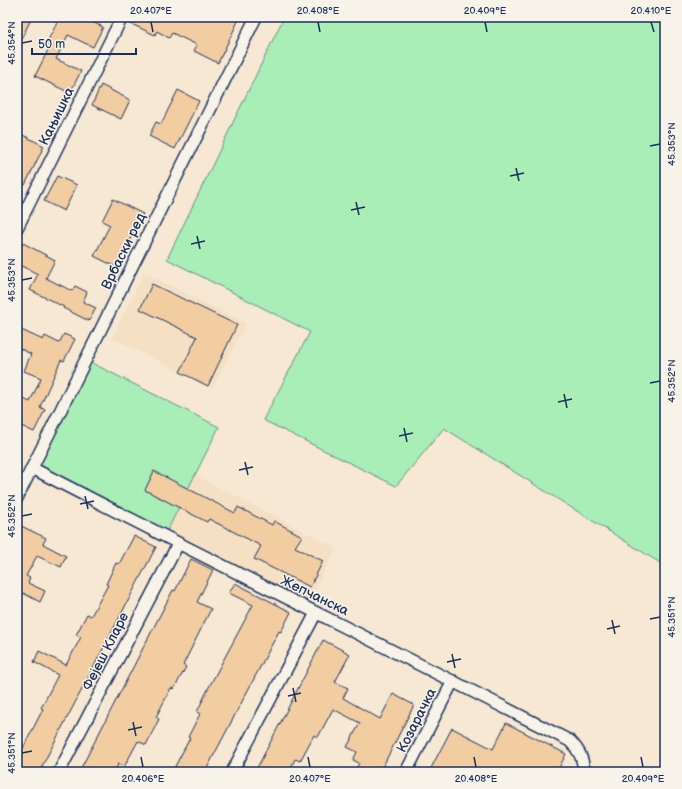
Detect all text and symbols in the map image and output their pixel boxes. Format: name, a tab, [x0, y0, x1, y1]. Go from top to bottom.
text: 20.407°E	[130, 5, 172, 17]
text: 20.408°E	[297, 5, 340, 17]
text: 20.409°E	[464, 5, 507, 17]
text: 20.410°E	[631, 5, 672, 17]
text: 45.354°N	[6, 21, 18, 65]
scale bar	[32, 30, 136, 56]
text: 50 m	[38, 37, 65, 52]
street label: Кањишка	[35, 84, 78, 148]
text: 45.353°N	[666, 122, 678, 166]
street label: Врбаски ред	[98, 210, 149, 292]
text: 45.353°N	[6, 258, 18, 302]
text: 45.352°N	[666, 359, 678, 403]
text: 45.352°N	[6, 494, 18, 538]
street label: Жепчанска	[278, 572, 352, 620]
text: 45.351°N	[666, 596, 678, 638]
street label: Фејеш Кларе	[79, 609, 132, 693]
street label: Козарачка	[393, 684, 440, 755]
text: 45.351°N	[6, 732, 18, 774]
text: 20.406°E	[122, 773, 165, 785]
text: 20.407°E	[289, 773, 331, 785]
text: 20.408°E	[455, 773, 498, 785]
text: 20.409°E	[622, 773, 665, 785]

